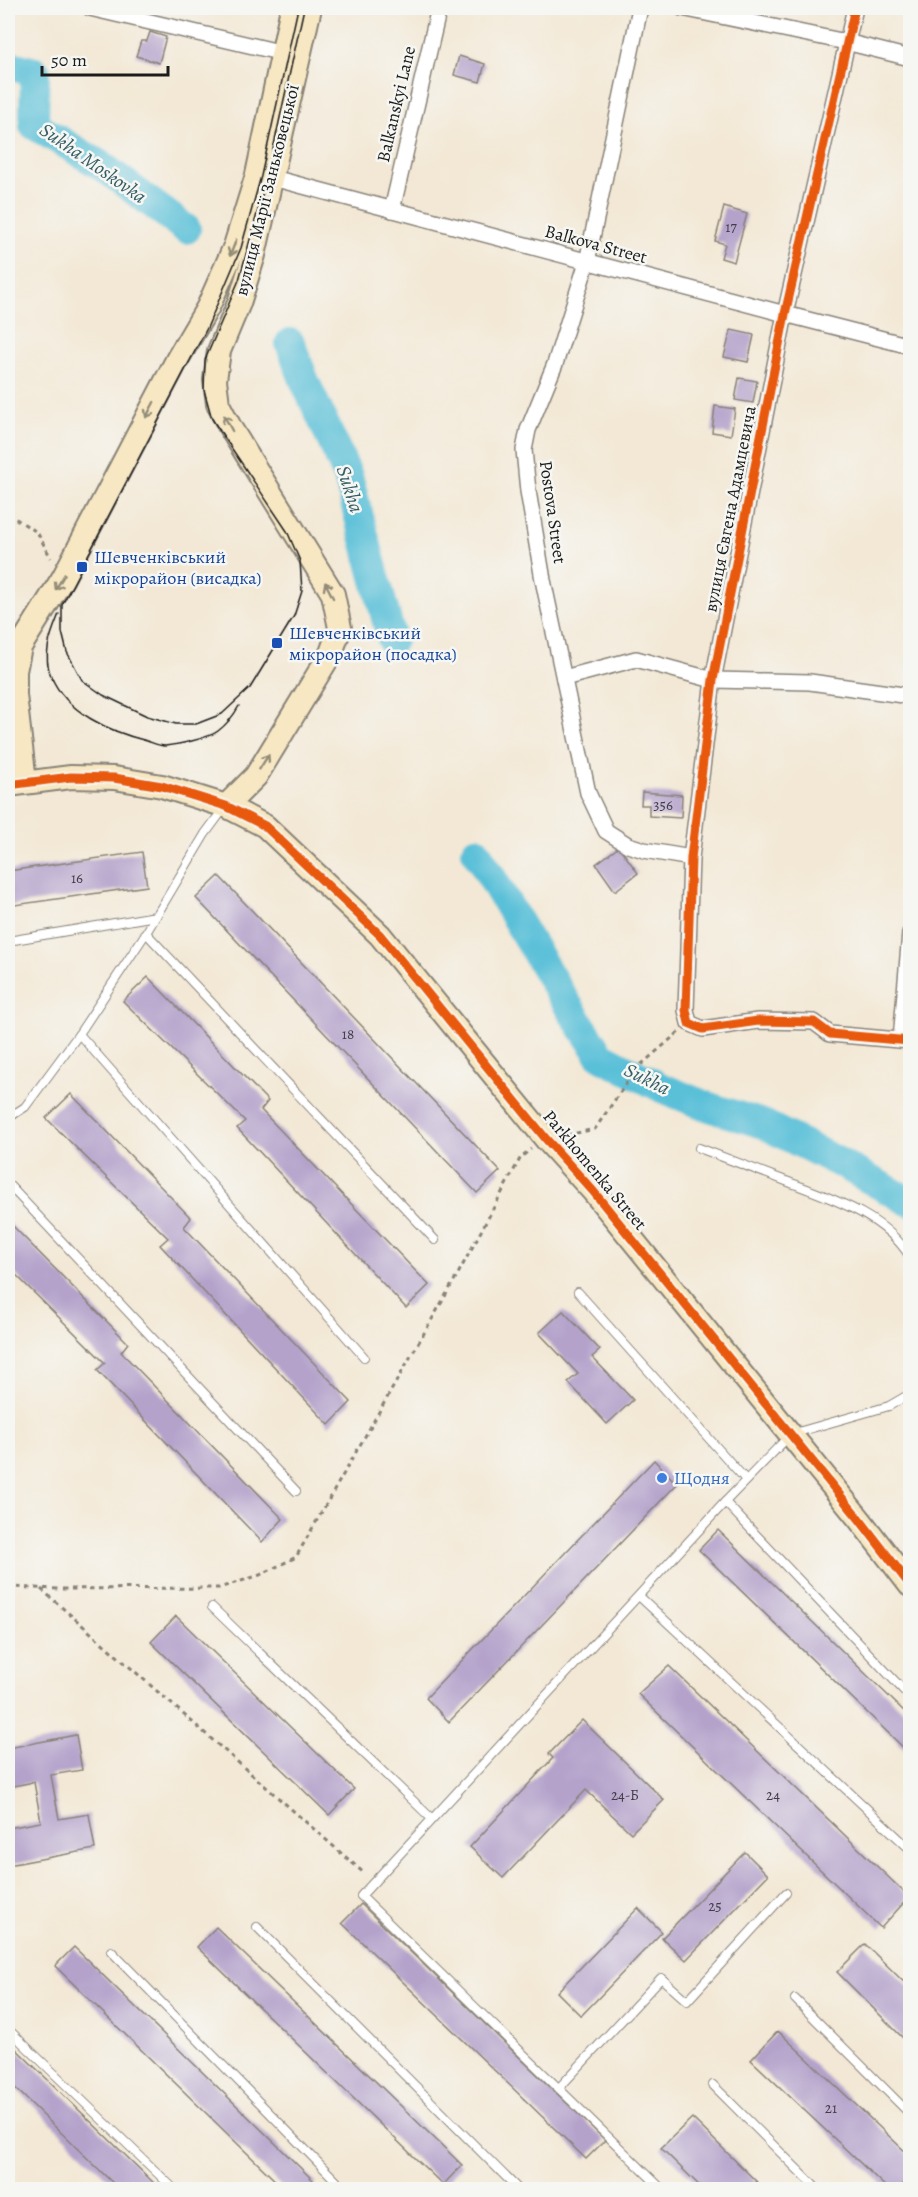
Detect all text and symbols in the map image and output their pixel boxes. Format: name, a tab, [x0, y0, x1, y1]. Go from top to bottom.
scale bar	[42, 39, 168, 77]
street label: Balkanskyi Lane	[371, 43, 421, 165]
text: 50 m	[51, 48, 87, 72]
street label: вулиця Марії Заньковецької	[229, 82, 305, 298]
water label: Sukha Moskovka	[34, 116, 152, 210]
house number: 17	[725, 217, 737, 237]
street label: Balkova Street	[542, 219, 650, 269]
one-way arrow	[227, 238, 238, 256]
one-way arrow	[144, 400, 155, 418]
street label: вулиця Євгена Адамцевича	[698, 403, 762, 614]
one-way arrow	[222, 415, 234, 432]
street label: Postova Street	[534, 459, 572, 565]
water label: Sukha	[330, 462, 370, 516]
place label: Шевченківський мікрорайон (висадка)	[94, 545, 262, 590]
marker: Шевченківський мікрорайон (висадка)	[75, 560, 89, 574]
one-way arrow	[53, 573, 65, 590]
one-way arrow	[323, 581, 335, 599]
place label: Шевченківський мікрорайон (посадка)	[289, 621, 457, 666]
marker: Шевченківський мікрорайон (посадка)	[270, 636, 284, 650]
one-way arrow	[259, 754, 271, 771]
house number: 356	[653, 795, 673, 815]
house number: 16	[71, 868, 83, 888]
house number: 18	[342, 1024, 354, 1044]
water label: Sukha	[620, 1056, 674, 1102]
street label: Parkhomenka Street	[538, 1105, 652, 1235]
place label: Щодня	[674, 1466, 730, 1490]
marker: Щодня	[655, 1471, 669, 1485]
house number: 24-Б	[611, 1785, 639, 1805]
house number: 24	[766, 1785, 780, 1805]
house number: 25	[708, 1896, 722, 1916]
house number: 21	[825, 2098, 837, 2118]

